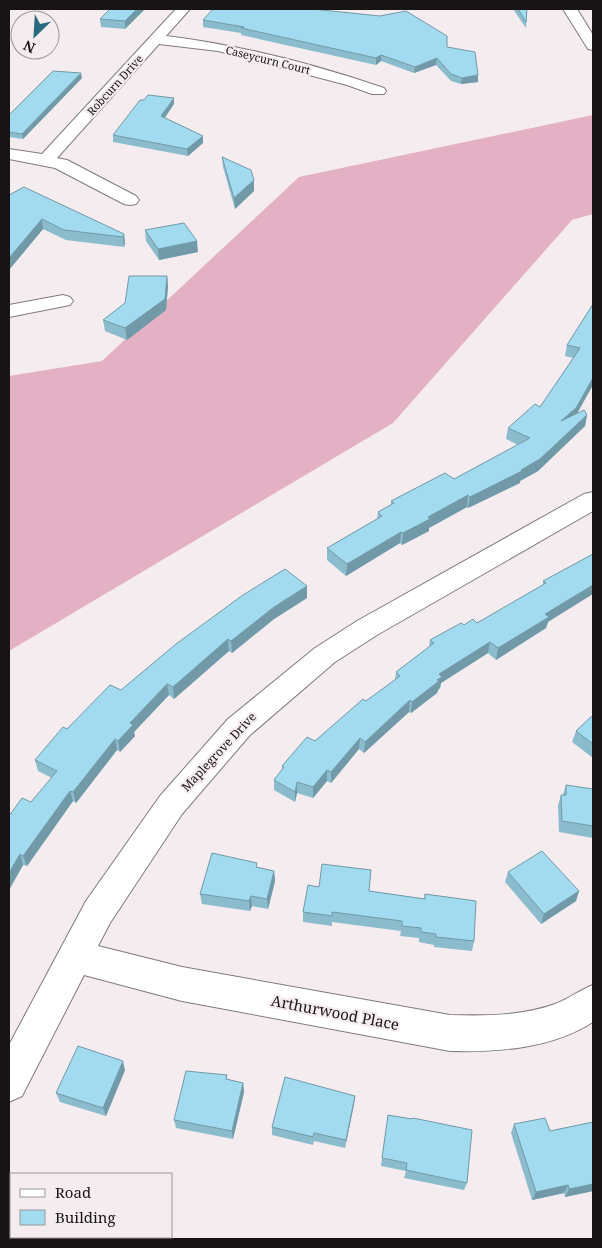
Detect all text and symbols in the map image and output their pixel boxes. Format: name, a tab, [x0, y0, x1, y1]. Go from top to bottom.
north arrow	[10, 10, 60, 60]
text: N	[20, 36, 38, 58]
street label: Caseycurn Court	[224, 42, 312, 77]
street label: Robcurn Drive	[83, 51, 146, 118]
street label: Maplegrove Drive	[177, 708, 260, 795]
street label: Arthurwood Place	[269, 990, 401, 1034]
legend	[10, 1173, 172, 1238]
text: Road	[55, 1182, 91, 1202]
text: Building	[55, 1207, 116, 1227]

